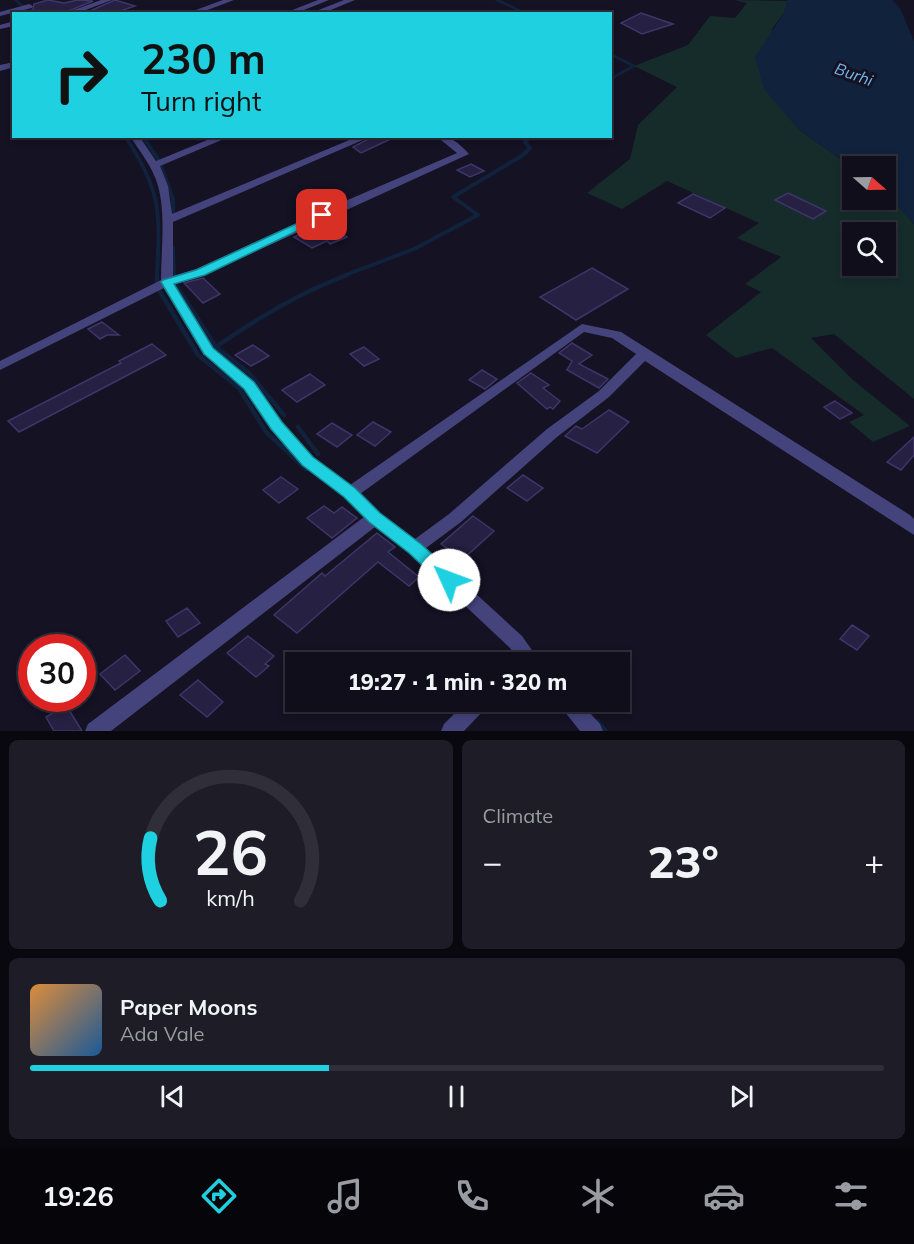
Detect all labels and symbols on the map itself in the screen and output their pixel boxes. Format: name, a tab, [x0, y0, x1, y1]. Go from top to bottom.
water label: Burhi	[832, 58, 876, 90]
north arrow	[842, 156, 896, 210]
pin	[296, 189, 347, 240]
position arrow	[417, 548, 481, 612]
speed limit sign: 30	[18, 634, 96, 712]

